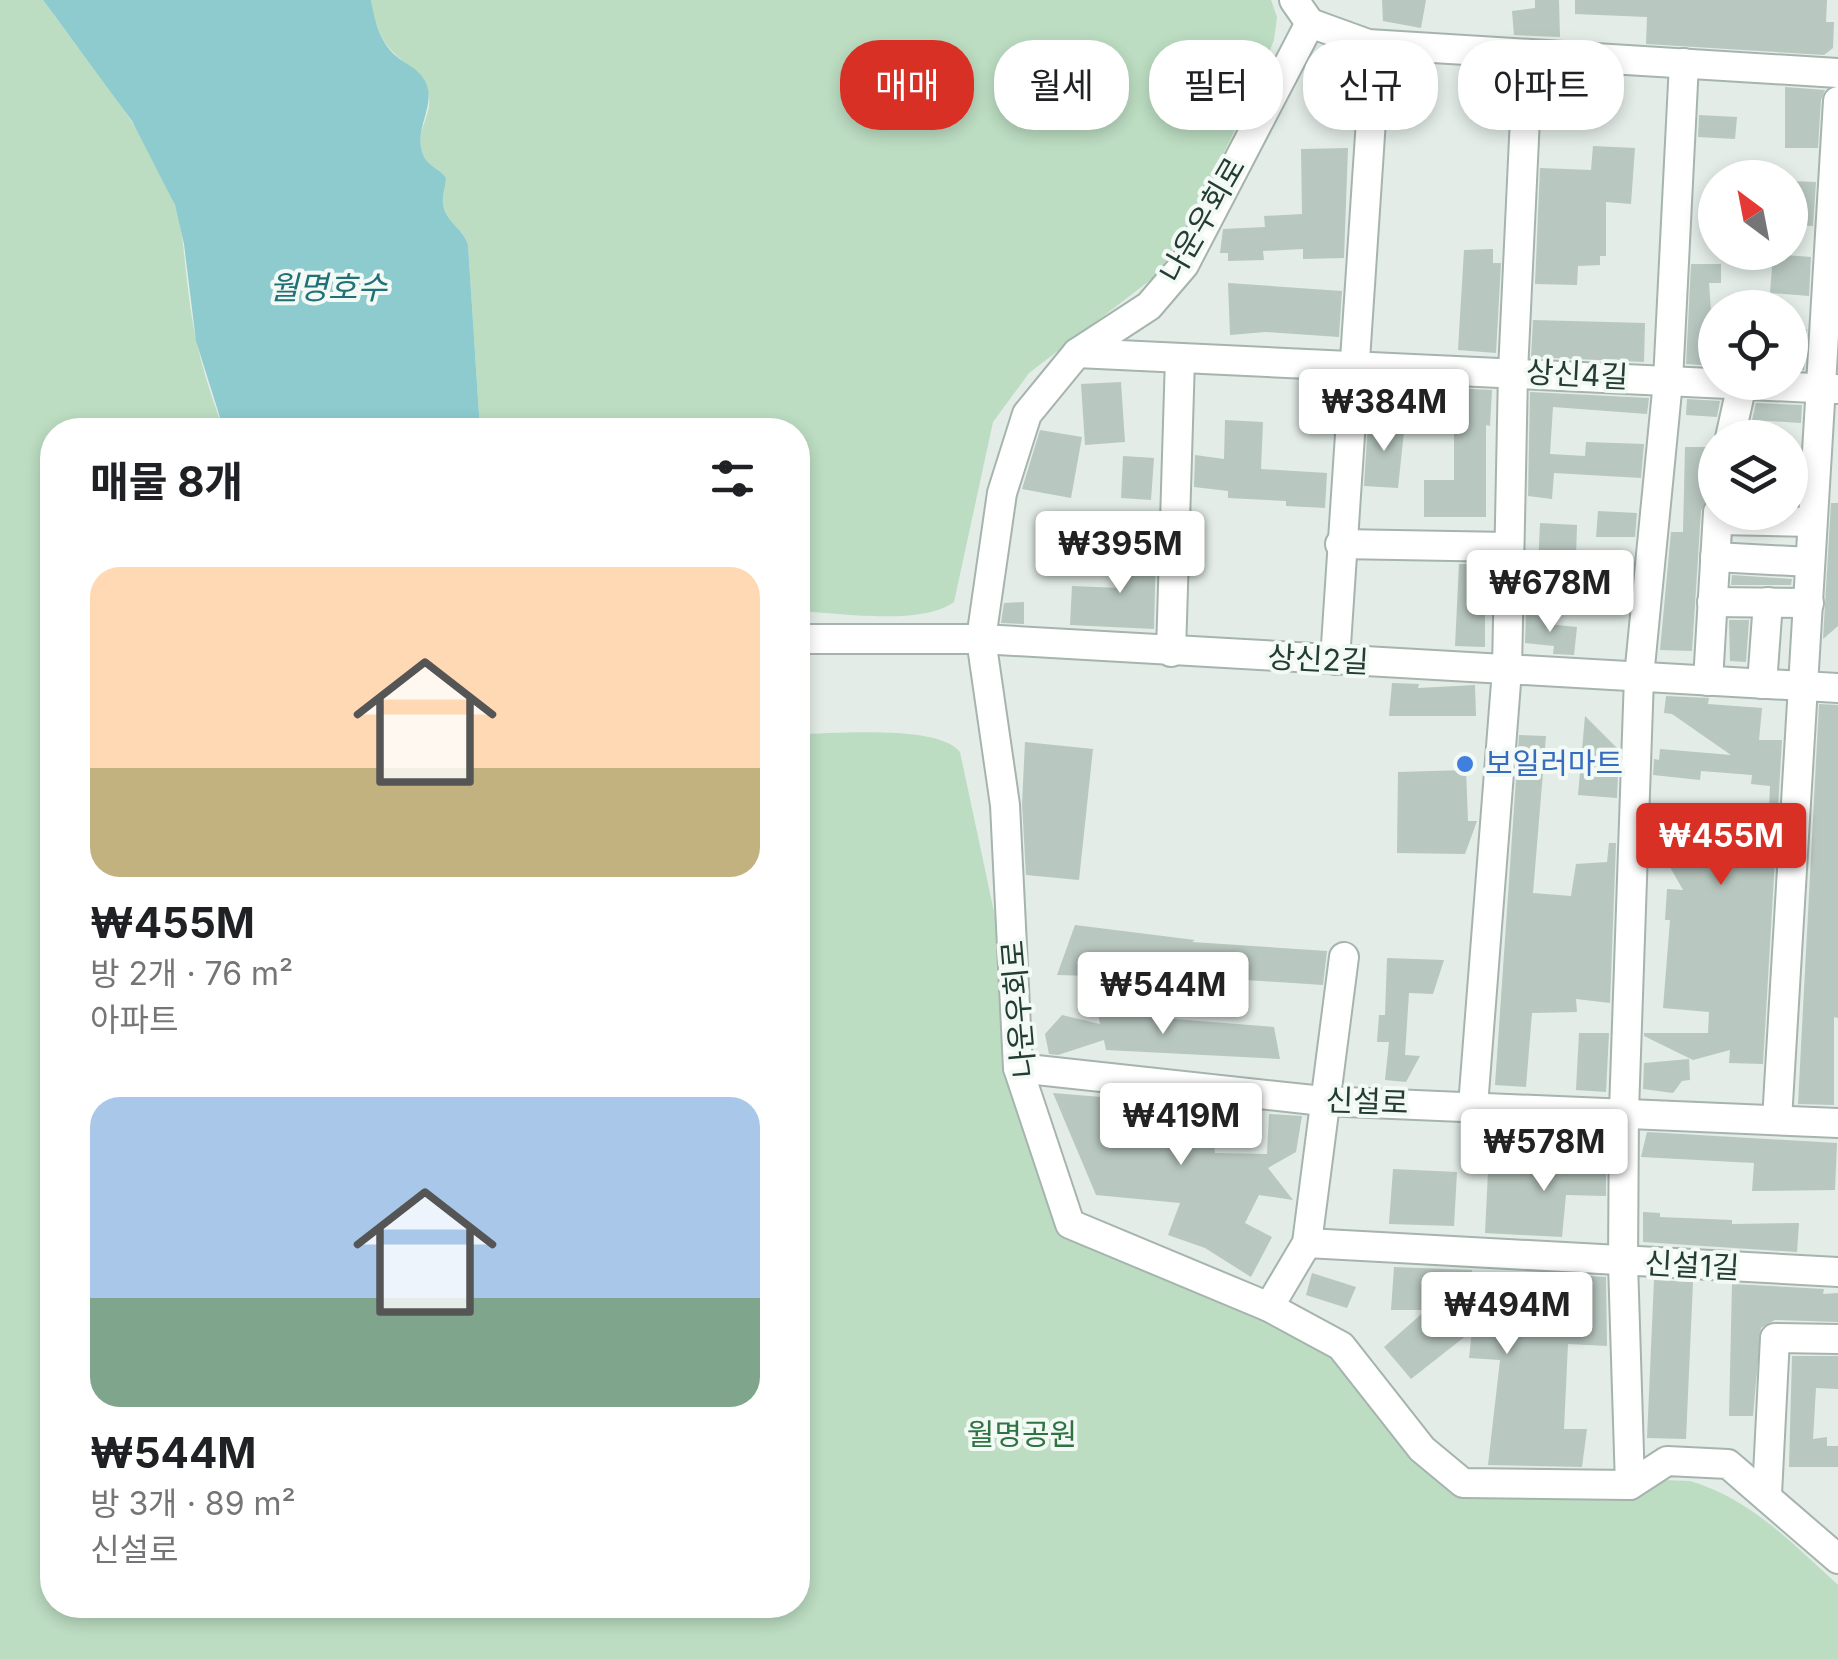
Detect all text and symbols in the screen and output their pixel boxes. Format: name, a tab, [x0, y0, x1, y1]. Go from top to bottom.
chip: 매매	[840, 40, 974, 130]
chip: 월세	[994, 40, 1129, 130]
chip: 필터	[1149, 40, 1283, 130]
chip: 신규	[1303, 40, 1438, 130]
chip: 아파트	[1458, 40, 1624, 130]
street label: 나운우회로	[1152, 151, 1252, 288]
north arrow	[1698, 160, 1808, 270]
map controls	[1698, 160, 1808, 530]
water label: 월명호수	[269, 268, 388, 307]
button: locate	[1698, 290, 1808, 400]
street label: 상신4길	[1525, 353, 1629, 395]
pin: ₩384M	[1314, 369, 1454, 454]
text: ₩384M	[1321, 382, 1447, 421]
button: layers	[1698, 420, 1808, 530]
icon: filters	[705, 451, 760, 506]
text: 매물 8개	[90, 456, 243, 507]
pin: ₩395M	[1050, 511, 1190, 596]
text: ₩395M	[1058, 524, 1182, 563]
pin: ₩678M	[1480, 550, 1620, 635]
text: ₩678M	[1489, 563, 1611, 602]
icon: home	[335, 632, 515, 812]
street label: 상신2길	[1267, 638, 1369, 680]
place label: 보일러마트	[1485, 745, 1623, 781]
marker: 보일러마트	[1454, 753, 1476, 775]
pin: ₩455M	[1651, 803, 1791, 888]
text: ₩455M	[1658, 816, 1784, 855]
text: ₩455M	[90, 897, 255, 948]
street label: 나운우회로	[994, 939, 1042, 1079]
pin: ₩544M	[1093, 952, 1233, 1037]
text: 방 2개 · 76 m²	[90, 954, 293, 993]
text: ₩544M	[1100, 965, 1226, 1004]
text: 아파트	[90, 1000, 178, 1039]
street label: 신설로	[1325, 1082, 1409, 1120]
pin: ₩419M	[1111, 1083, 1251, 1168]
text: ₩419M	[1122, 1096, 1240, 1135]
pin: ₩578M	[1474, 1109, 1614, 1194]
text: ₩578M	[1483, 1122, 1605, 1161]
icon: home	[335, 1162, 515, 1342]
street label: 신설1길	[1644, 1245, 1740, 1285]
pin: ₩494M	[1437, 1272, 1577, 1357]
text: ₩494M	[1443, 1285, 1571, 1324]
park label: 월명공원	[967, 1416, 1077, 1452]
text: ₩544M	[90, 1427, 256, 1478]
text: 방 3개 · 89 m²	[90, 1484, 296, 1523]
text: 신설로	[90, 1530, 178, 1569]

